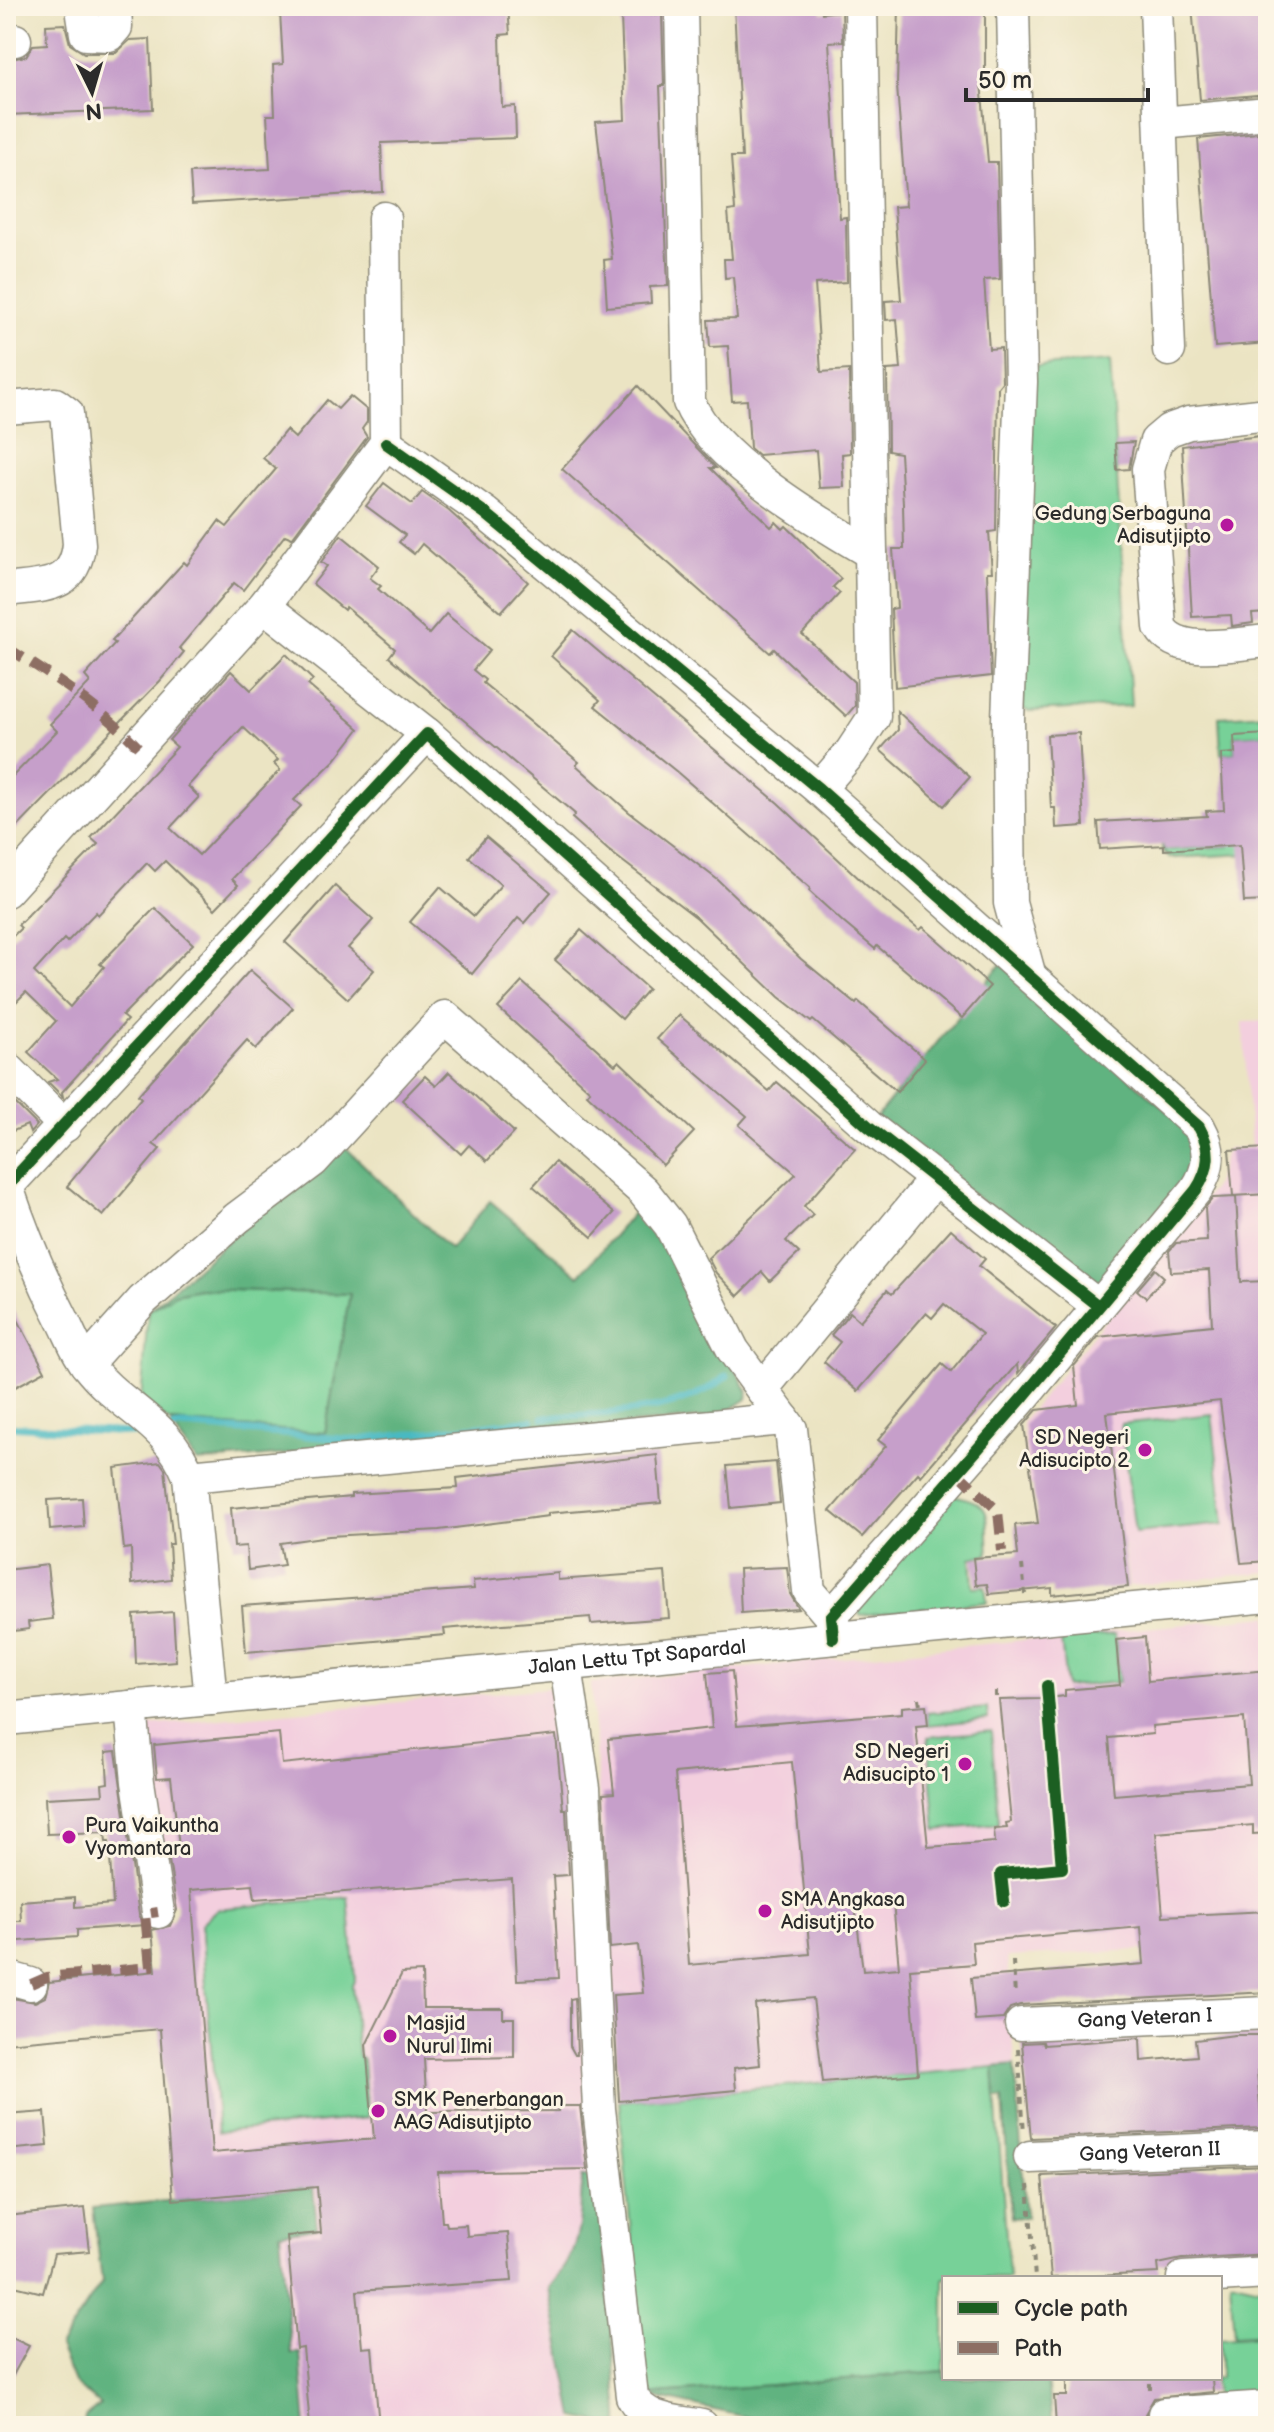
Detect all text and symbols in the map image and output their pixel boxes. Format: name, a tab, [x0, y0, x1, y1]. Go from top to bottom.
north arrow	[52, 52, 132, 132]
scale bar	[966, 52, 1148, 102]
text: 50 m	[978, 66, 1032, 95]
text: N	[84, 96, 103, 125]
place label: Gedung Serbaguna Adisutjipto	[1035, 502, 1211, 549]
marker: Gedung Serbaguna Adisutjipto	[1218, 516, 1236, 534]
place label: SD Negeri Adisucipto 2	[1019, 1426, 1129, 1473]
marker: SD Negeri Adisucipto 2	[1136, 1441, 1154, 1459]
street label: Jalan Lettu Tpt Sapardal	[527, 1635, 747, 1680]
place label: SD Negeri Adisucipto 1	[843, 1740, 949, 1787]
marker: SD Negeri Adisucipto 1	[956, 1755, 974, 1773]
place label: Pura Vaikuntha Vyomantara	[85, 1814, 219, 1861]
marker: Pura Vaikuntha Vyomantara	[60, 1828, 78, 1846]
place label: SMA Angkasa Adisutjipto	[781, 1888, 905, 1935]
marker: SMA Angkasa Adisutjipto	[756, 1902, 774, 1920]
street label: Gang Veteran I	[1077, 2003, 1213, 2033]
place label: Masjid Nurul Ilmi	[406, 2012, 492, 2059]
marker: Masjid Nurul Ilmi	[381, 2027, 399, 2045]
place label: SMK Penerbangan AAG Adisutjipto	[394, 2088, 564, 2135]
marker: SMK Penerbangan AAG Adisutjipto	[369, 2102, 387, 2120]
street label: Gang Veteran II	[1079, 2137, 1221, 2167]
legend	[942, 2276, 1222, 2380]
text: Cycle path	[1014, 2294, 1128, 2323]
text: Path	[1014, 2334, 1062, 2363]

